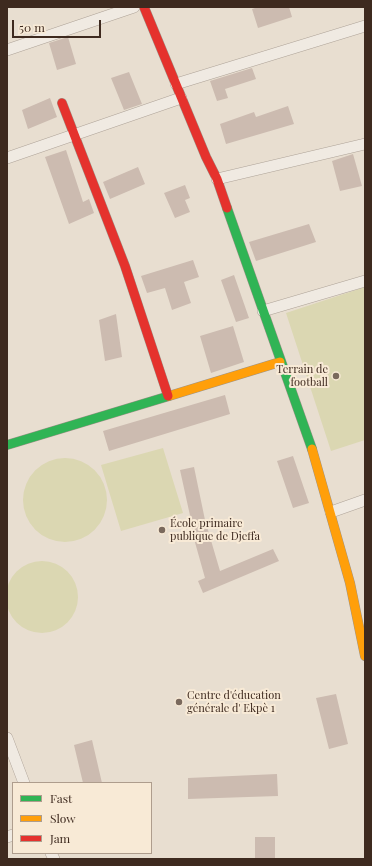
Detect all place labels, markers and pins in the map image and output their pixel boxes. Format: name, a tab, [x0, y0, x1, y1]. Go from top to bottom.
place label: Terrain de football	[276, 363, 328, 389]
marker: Terrain de football	[331, 371, 341, 381]
place label: École primaire publique de Djeffa	[170, 517, 260, 543]
marker: École primaire publique de Djeffa	[157, 525, 167, 535]
place label: Centre d'éducation générale d' Ekpè 1	[187, 689, 281, 715]
marker: Centre d'éducation générale d' Ekpè 1	[174, 697, 184, 707]

